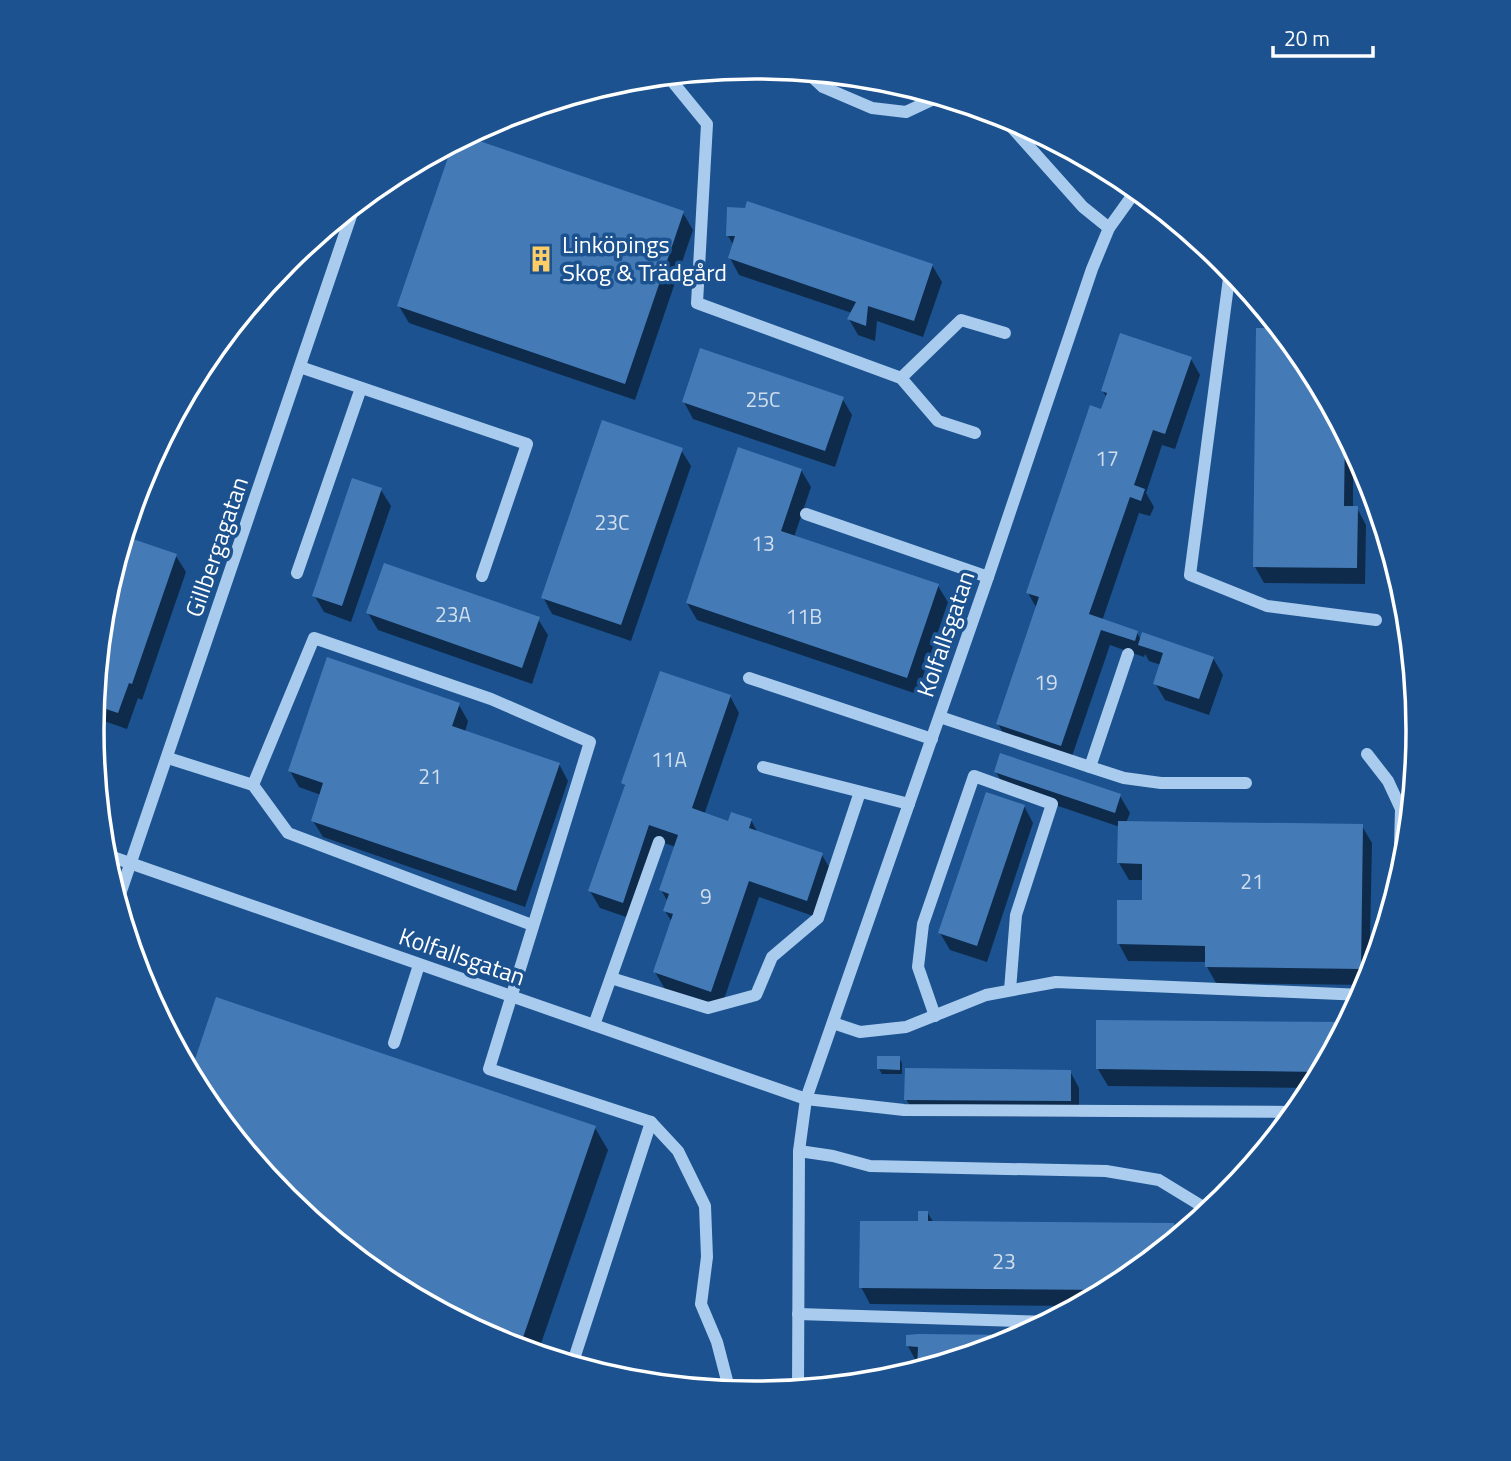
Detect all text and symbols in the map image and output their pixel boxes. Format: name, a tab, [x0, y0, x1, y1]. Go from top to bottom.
scale bar	[1273, 14, 1373, 58]
text: 20 m	[1284, 22, 1330, 54]
place label: Linköpings Skog & Trädgård	[562, 226, 727, 290]
building icon: Linköpings Skog & Trädgård	[526, 244, 556, 274]
house number: 25C	[746, 383, 780, 415]
house number: 17	[1095, 442, 1119, 474]
street label: Gillbergagatan	[175, 472, 257, 622]
house number: 23C	[595, 506, 629, 538]
house number: 13	[751, 527, 775, 559]
street label: Kolfallsgatan	[907, 566, 983, 702]
house number: 23A	[435, 598, 471, 630]
house number: 11B	[786, 600, 822, 632]
house number: 19	[1034, 666, 1058, 698]
house number: 11A	[651, 743, 687, 775]
house number: 21	[418, 760, 442, 792]
house number: 21	[1240, 865, 1264, 897]
house number: 9	[700, 880, 712, 912]
street label: Kolfallsgatan	[394, 918, 530, 994]
house number: 23	[992, 1245, 1016, 1277]

